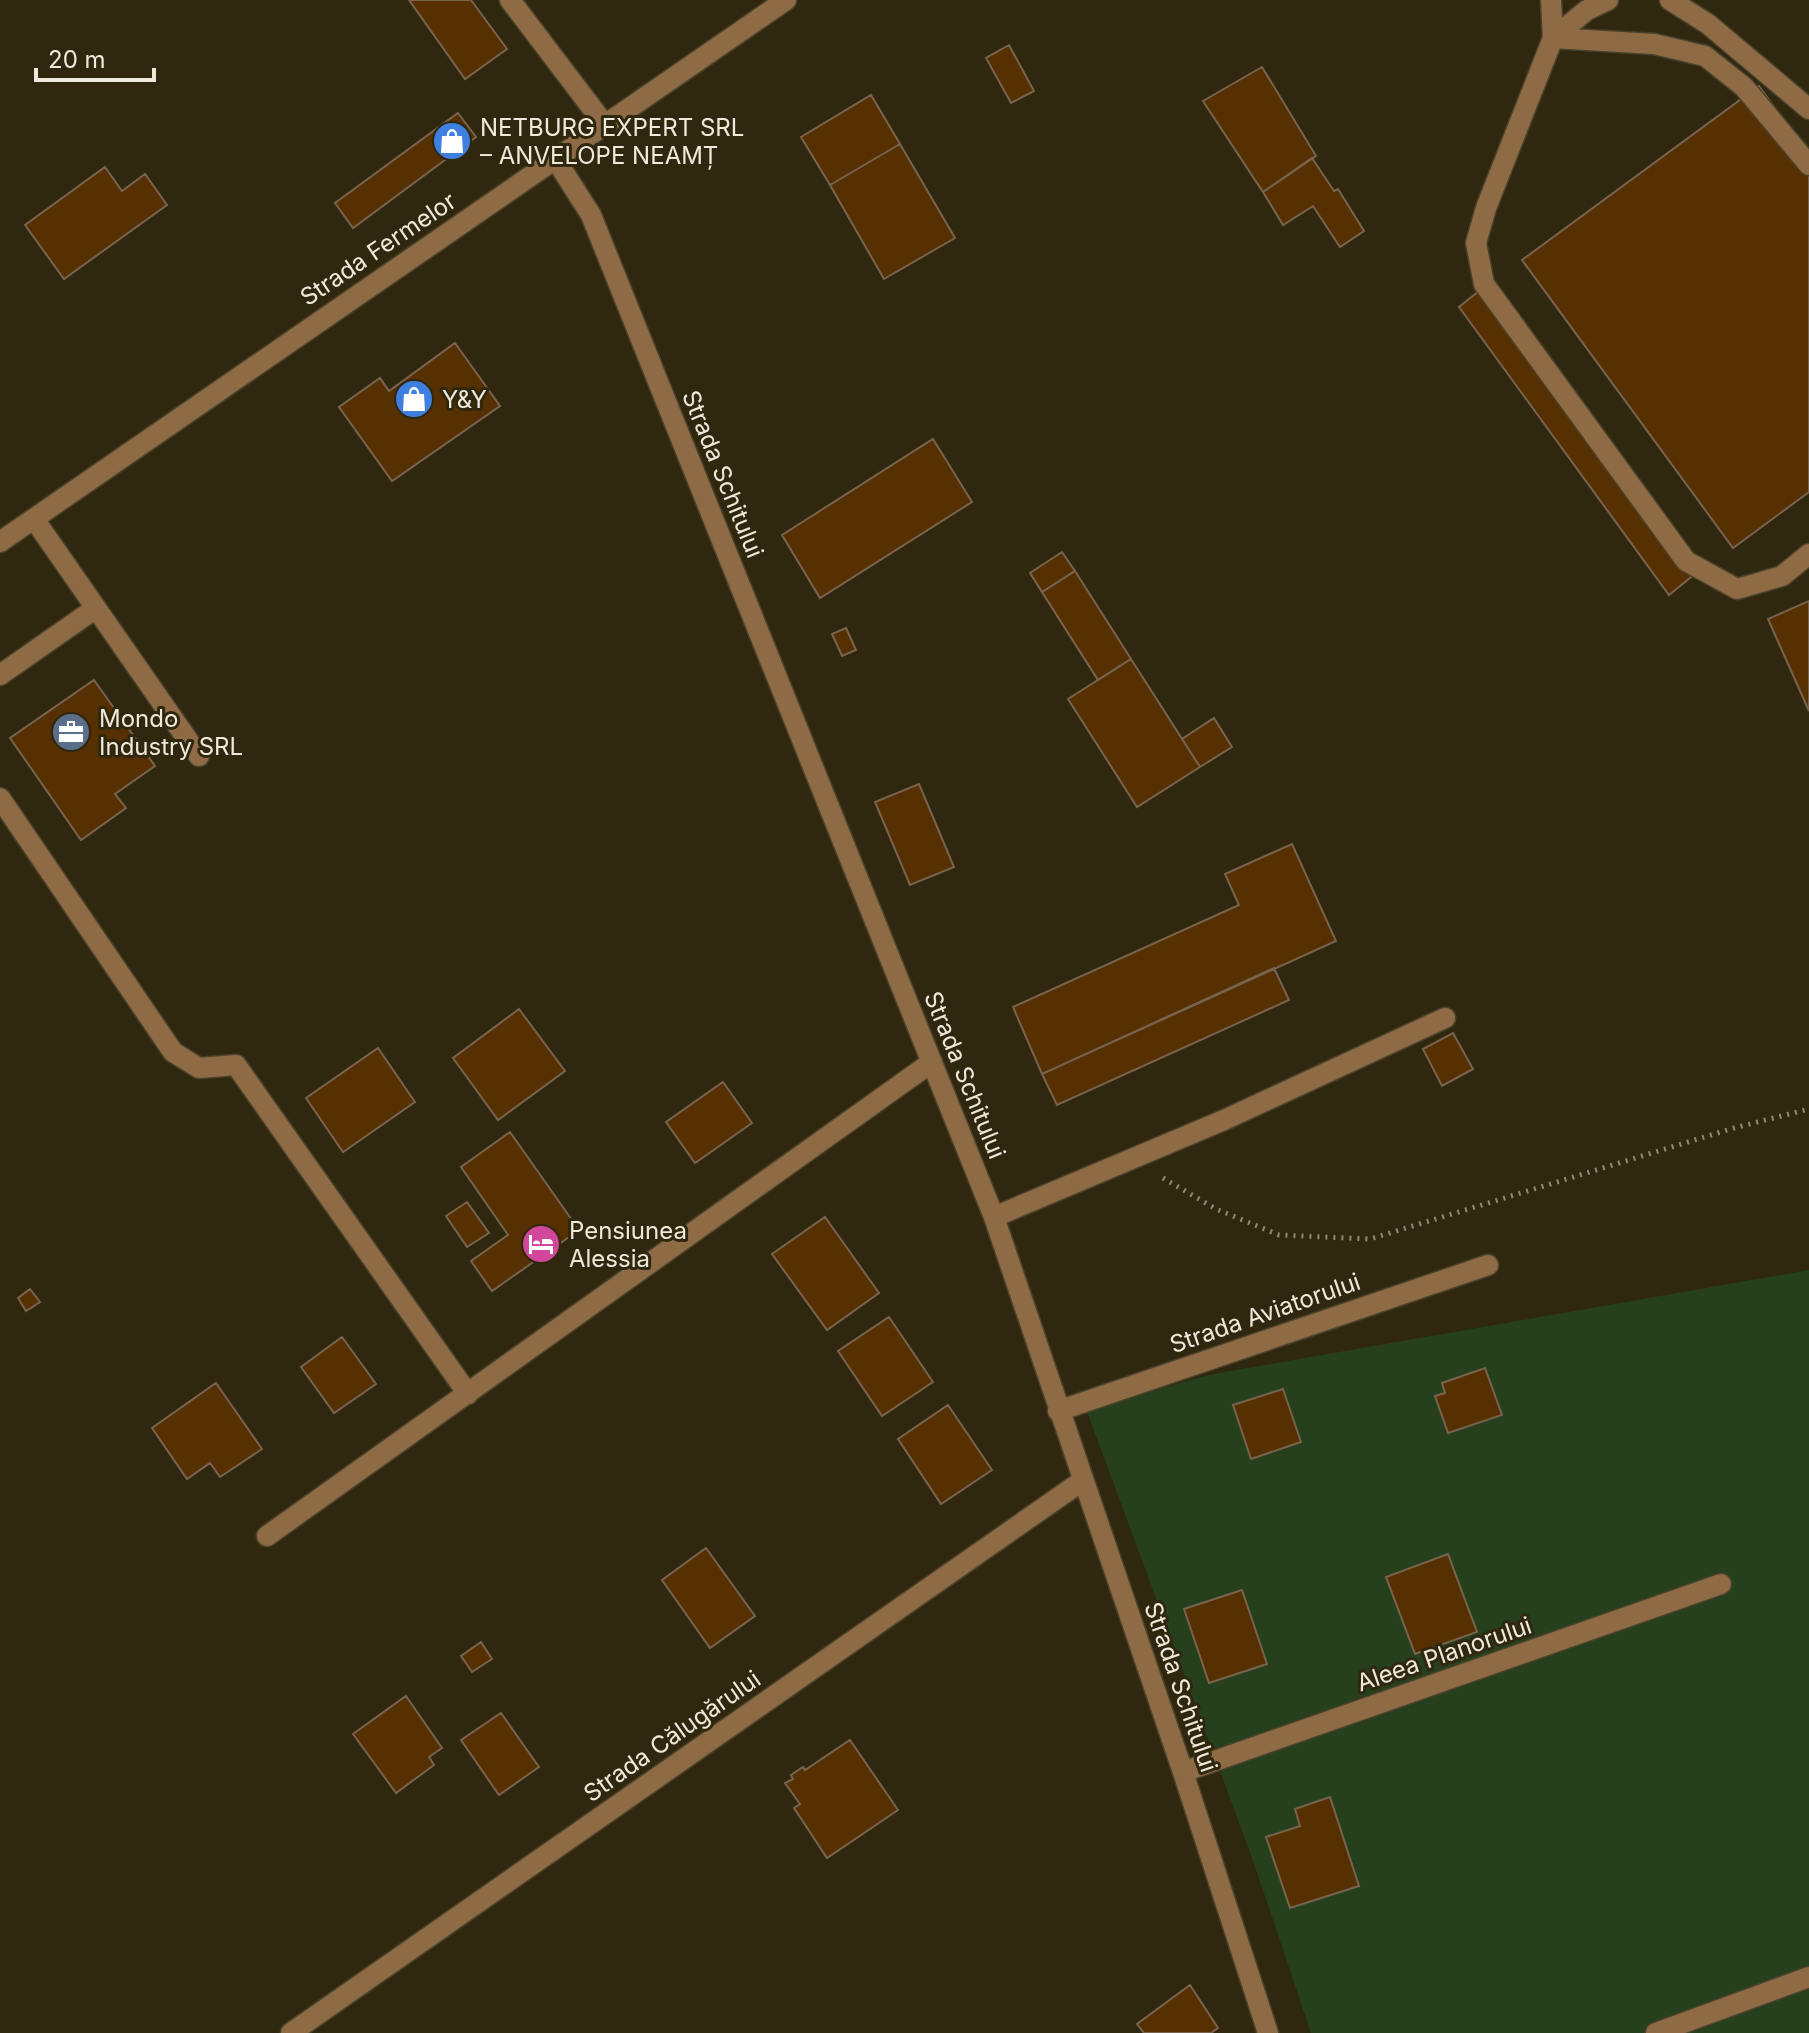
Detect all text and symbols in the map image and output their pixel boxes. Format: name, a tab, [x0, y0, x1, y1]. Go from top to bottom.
scale bar	[36, 32, 154, 82]
text: 20 m	[48, 45, 106, 74]
place label: NETBURG EXPERT SRL – ANVELOPE NEAMȚ	[480, 113, 744, 170]
shop icon: NETBURG EXPERT SRL – ANVELOPE NEAMȚ	[431, 120, 473, 162]
street label: Strada Fermelor	[295, 186, 461, 312]
shop icon: Y&Y	[393, 378, 435, 420]
place label: Y&Y	[442, 385, 487, 414]
street label: Strada Schitului	[676, 386, 770, 562]
place label: Mondo Industry SRL	[99, 704, 243, 761]
office icon: Mondo Industry SRL	[50, 711, 92, 753]
street label: Strada Schitului	[918, 987, 1012, 1163]
place label: Pensiunea Alessia	[569, 1216, 687, 1273]
hotel icon: Pensiunea Alessia	[520, 1223, 562, 1265]
street label: Strada Aviatorului	[1166, 1267, 1364, 1359]
street label: Strada Schitului	[1138, 1598, 1224, 1776]
street label: Aleea Planorului	[1353, 1610, 1535, 1698]
street label: Strada Călugărului	[578, 1664, 766, 1808]

